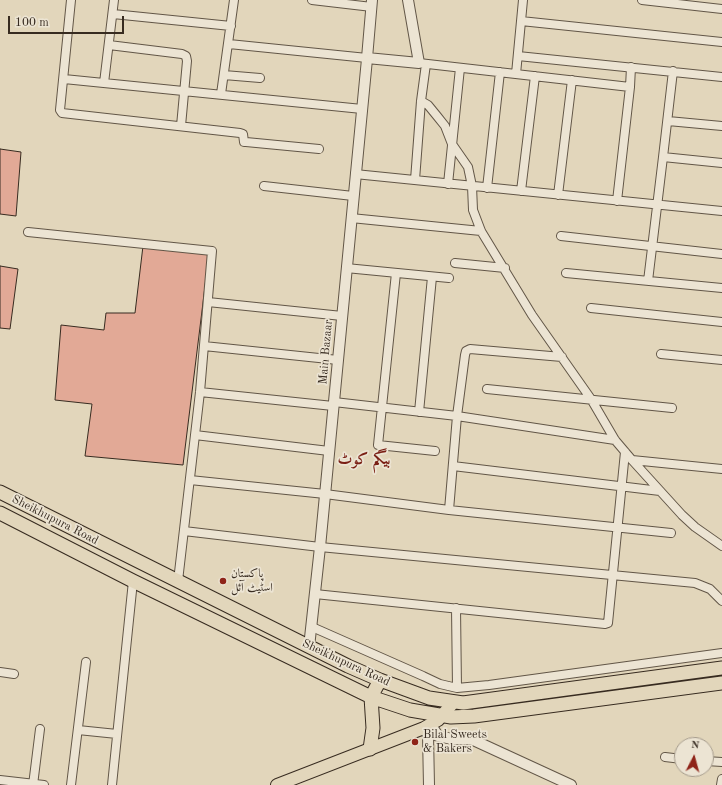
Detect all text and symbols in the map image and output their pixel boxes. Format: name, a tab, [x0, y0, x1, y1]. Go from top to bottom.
scale bar	[10, 8, 126, 34]
text: 100 m	[15, 17, 49, 29]
street label: Main Bazaar	[316, 319, 336, 385]
district label: بیگم کوٹ	[337, 450, 391, 470]
street label: Sheikhupura Road	[9, 492, 101, 548]
place label: پاکستان اسٹیٹ آئل	[231, 567, 273, 595]
marker: پاکستان اسٹیٹ آئل	[218, 576, 228, 586]
street label: Sheikhupura Road	[300, 636, 392, 690]
place label: Bilal Sweets & Bakers	[423, 728, 487, 756]
marker: Bilal Sweets & Bakers	[410, 737, 420, 747]
north arrow	[674, 737, 714, 777]
text: N	[690, 740, 700, 751]

